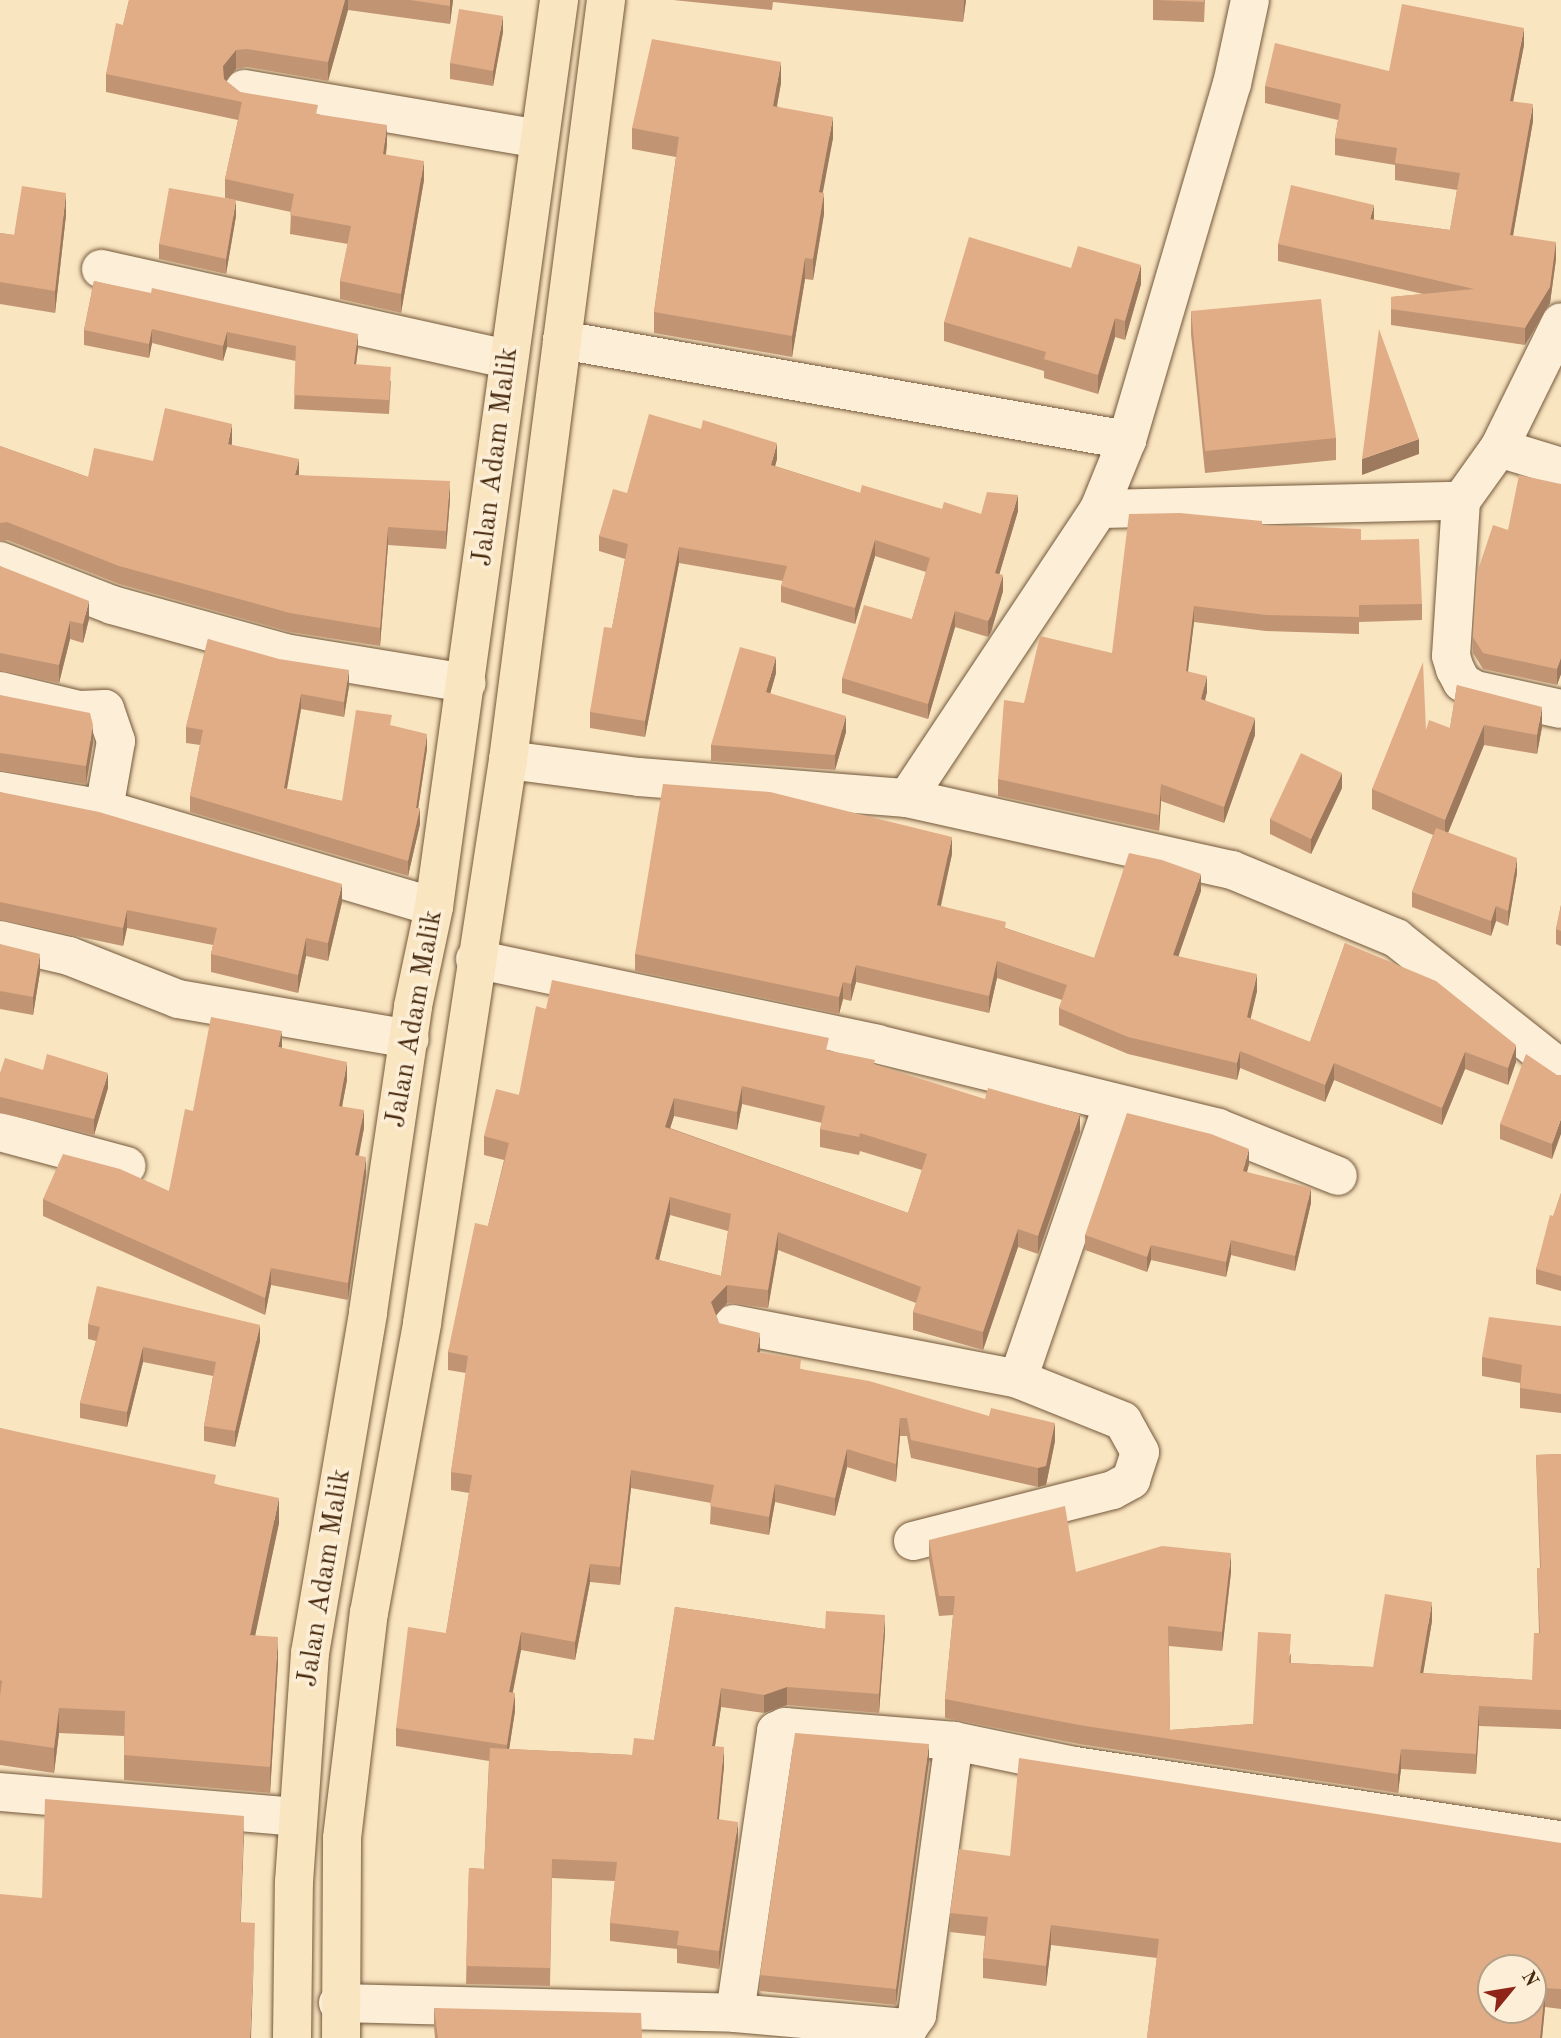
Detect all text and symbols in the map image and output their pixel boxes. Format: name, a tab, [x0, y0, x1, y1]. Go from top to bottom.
street label: Jalan Adam Malik	[466, 346, 526, 568]
street label: Jalan Adam Malik	[379, 908, 451, 1130]
street label: Jalan Adam Malik	[291, 1467, 359, 1689]
north arrow	[1477, 1954, 1547, 2024]
text: N	[1517, 1968, 1541, 1990]

